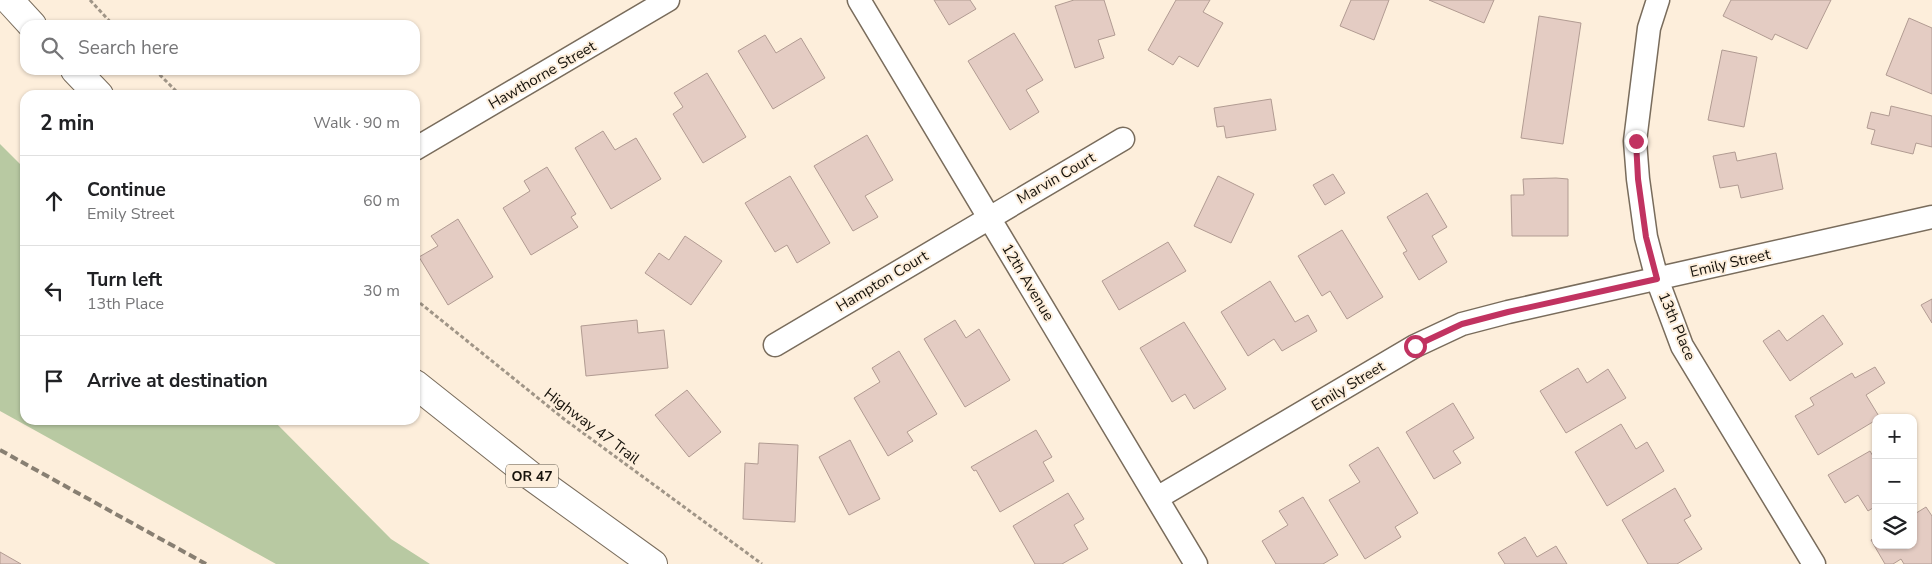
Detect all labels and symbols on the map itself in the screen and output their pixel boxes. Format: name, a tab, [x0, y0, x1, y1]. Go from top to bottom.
street label: Hawthorne Street	[485, 36, 600, 114]
route end	[1625, 130, 1648, 153]
street label: Marvin Court	[1013, 147, 1100, 209]
street label: 12th Avenue	[997, 240, 1059, 324]
street label: Emily Street	[1688, 244, 1773, 282]
street label: Hampton Court	[832, 245, 932, 316]
street label: 13th Place	[1654, 289, 1700, 363]
route start	[1404, 335, 1427, 358]
street label: Emily Street	[1308, 356, 1389, 416]
street label: Highway 47 Trail	[540, 383, 644, 469]
road number: OR 47	[506, 464, 558, 488]

